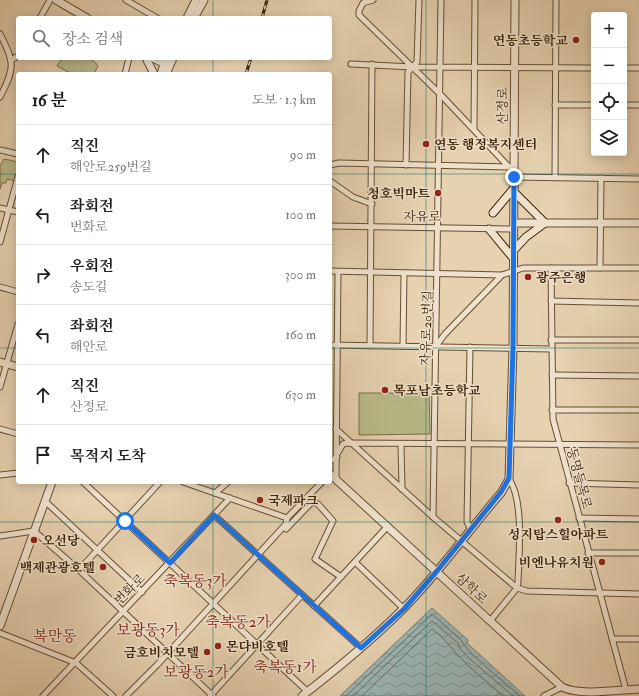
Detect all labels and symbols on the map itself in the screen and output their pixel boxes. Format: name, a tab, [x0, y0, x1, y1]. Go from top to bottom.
place label: 연동초등학교	[493, 33, 568, 49]
marker: 연동초등학교	[571, 35, 581, 45]
street label: 산정로	[495, 87, 511, 125]
place label: 연동 행정복지센터	[434, 137, 537, 153]
marker: 연동 행정복지센터	[421, 139, 431, 149]
route end	[505, 168, 523, 186]
place label: 청호빅마트	[367, 186, 430, 202]
marker: 청호빅마트	[433, 188, 443, 198]
street label: 자유로	[403, 209, 441, 225]
place label: 광주은행	[536, 270, 586, 286]
marker: 광주은행	[523, 272, 533, 282]
street label: 자유로20번길	[418, 290, 436, 366]
place label: 목포남초등학교	[393, 383, 481, 399]
marker: 목포남초등학교	[380, 385, 390, 395]
street label: 동명들목로	[563, 446, 595, 511]
place label: 국제파크	[268, 493, 319, 509]
marker: 국제파크	[255, 495, 265, 505]
route start	[116, 512, 134, 530]
marker: 성지탑스힐아파트	[553, 515, 563, 525]
place label: 성지탑스힐아파트	[508, 527, 609, 543]
place label: 오선당	[42, 533, 80, 549]
marker: 오선당	[29, 535, 39, 545]
place label: 비엔나유치원	[519, 555, 594, 571]
marker: 비엔나유치원	[597, 557, 607, 567]
place label: 백제관광호텔	[20, 560, 95, 576]
marker: 백제관광호텔	[98, 562, 108, 572]
street label: 번화로	[111, 570, 149, 609]
street label: 삼학로	[452, 570, 491, 608]
district label: 축복동3가	[163, 572, 227, 591]
district label: 축복동2가	[205, 613, 271, 632]
district label: 보광동3가	[116, 621, 180, 640]
district label: 복만동	[33, 627, 77, 646]
place label: 몬다비호텔	[226, 639, 289, 655]
marker: 몬다비호텔	[213, 641, 223, 651]
place label: 금호비치모텔	[124, 645, 199, 661]
marker: 금호비치모텔	[202, 647, 212, 657]
district label: 축복동1가	[253, 658, 317, 677]
district label: 보광동2가	[163, 663, 229, 682]

